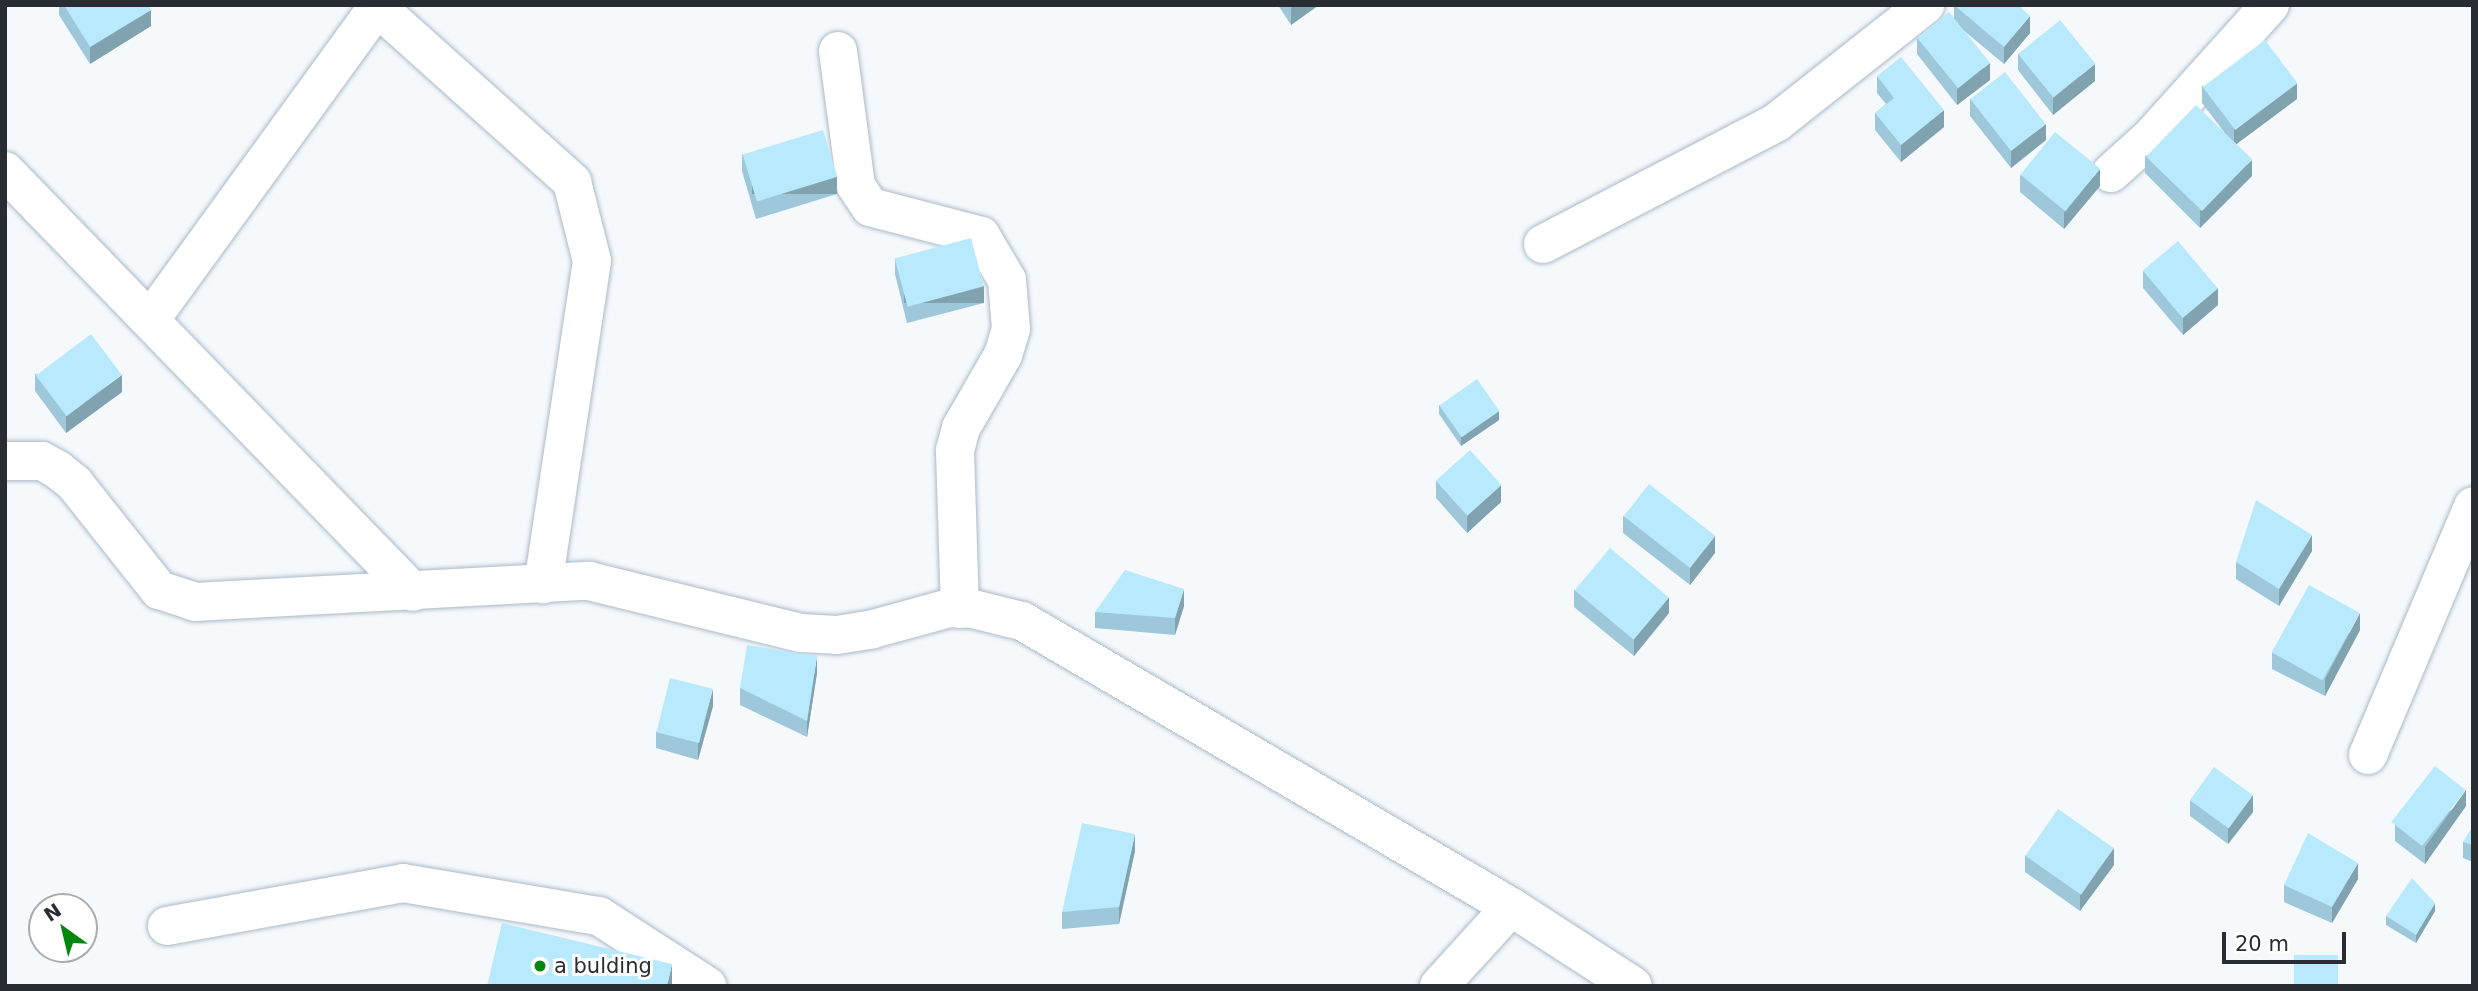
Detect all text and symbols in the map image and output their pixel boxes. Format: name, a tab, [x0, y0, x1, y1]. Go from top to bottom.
north arrow	[28, 893, 98, 963]
text: N	[40, 899, 65, 926]
scale bar	[2226, 918, 2350, 962]
text: 20 m	[2235, 932, 2289, 956]
place label: a bulding	[554, 953, 652, 979]
marker: a bulding	[532, 958, 548, 974]

